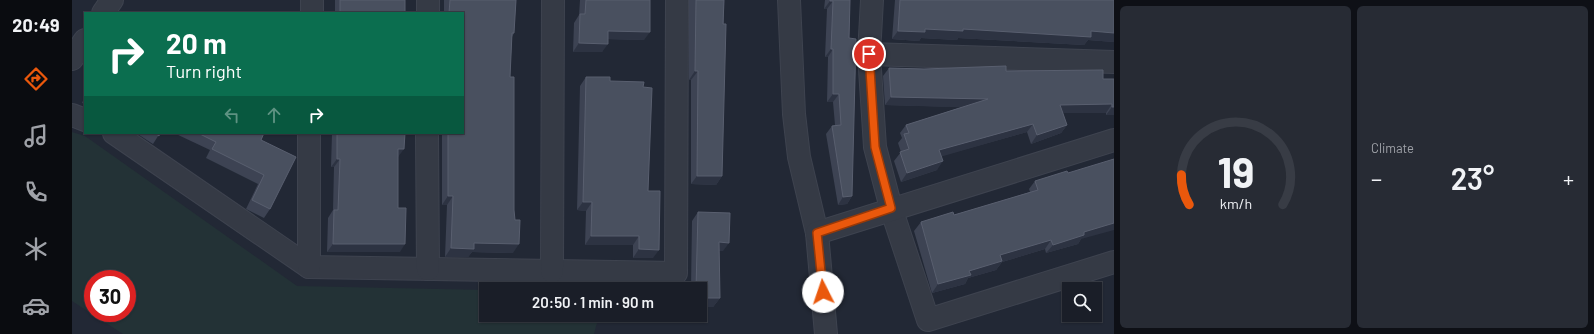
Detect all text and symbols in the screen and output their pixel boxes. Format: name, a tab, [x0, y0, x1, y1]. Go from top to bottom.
text: 20:49	[12, 14, 60, 36]
text: 20 m	[166, 26, 227, 60]
icon: right	[100, 28, 152, 80]
pin	[852, 37, 886, 71]
icon: arrive	[858, 43, 880, 65]
text: Turn right	[166, 60, 242, 82]
icon: directions	[22, 65, 50, 93]
icon: left	[221, 104, 243, 126]
icon: ahead	[263, 104, 285, 126]
icon: right	[305, 104, 327, 126]
icon: music	[22, 122, 50, 150]
text: Climate	[1371, 140, 1414, 156]
text: 19	[1217, 146, 1254, 196]
text: 23°	[1451, 160, 1494, 196]
text: −	[1371, 165, 1382, 191]
text: +	[1563, 165, 1574, 191]
icon: phone	[22, 178, 50, 206]
text: km/h	[1219, 195, 1252, 212]
icon: climate	[22, 235, 50, 263]
speed limit sign: 30	[84, 270, 136, 322]
position arrow	[802, 271, 844, 313]
map controls	[1062, 282, 1102, 322]
button: search	[1062, 282, 1102, 322]
icon: car	[22, 292, 50, 320]
text: 20:50 · 1 min · 90 m	[532, 293, 654, 311]

